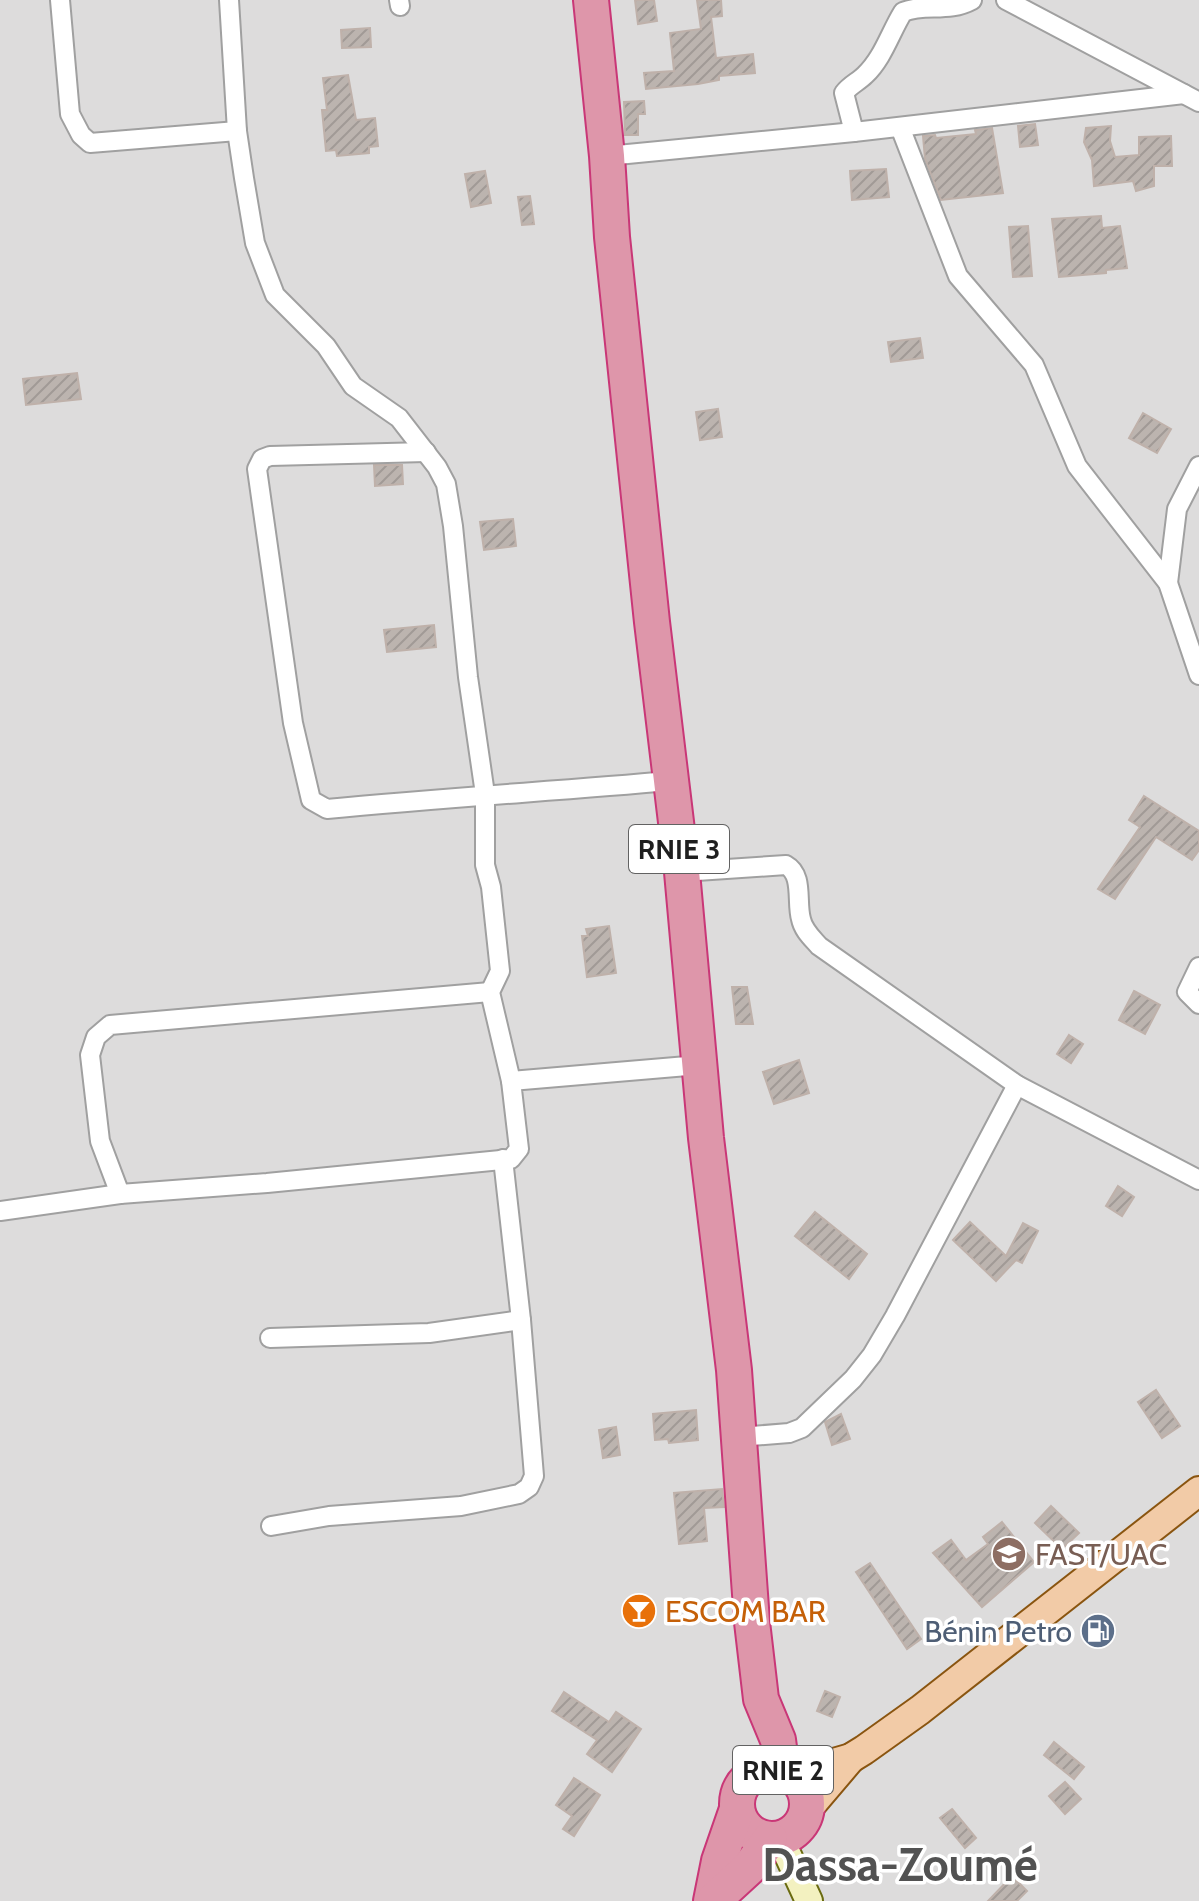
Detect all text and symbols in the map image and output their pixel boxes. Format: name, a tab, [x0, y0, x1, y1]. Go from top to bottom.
road number: RNIE 3	[629, 825, 729, 873]
school or university icon: FAST/UAC	[990, 1535, 1028, 1573]
place label: FAST/UAC	[1035, 1536, 1167, 1573]
bar icon: ESCOM BAR	[620, 1592, 658, 1630]
place label: ESCOM BAR	[665, 1593, 826, 1630]
fuel station icon: Bénin Petro	[1079, 1612, 1117, 1650]
place label: Bénin Petro	[924, 1613, 1072, 1650]
road number: RNIE 2	[733, 1746, 833, 1794]
district label: Dassa-Zoumé	[762, 1837, 1038, 1893]

